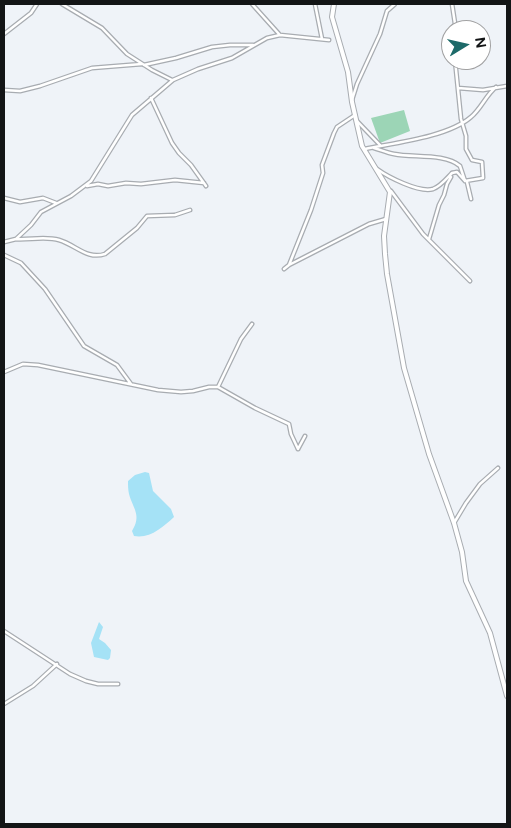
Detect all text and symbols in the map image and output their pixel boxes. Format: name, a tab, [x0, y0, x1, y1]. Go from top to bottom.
north arrow	[441, 20, 491, 70]
text: N	[471, 36, 490, 49]

